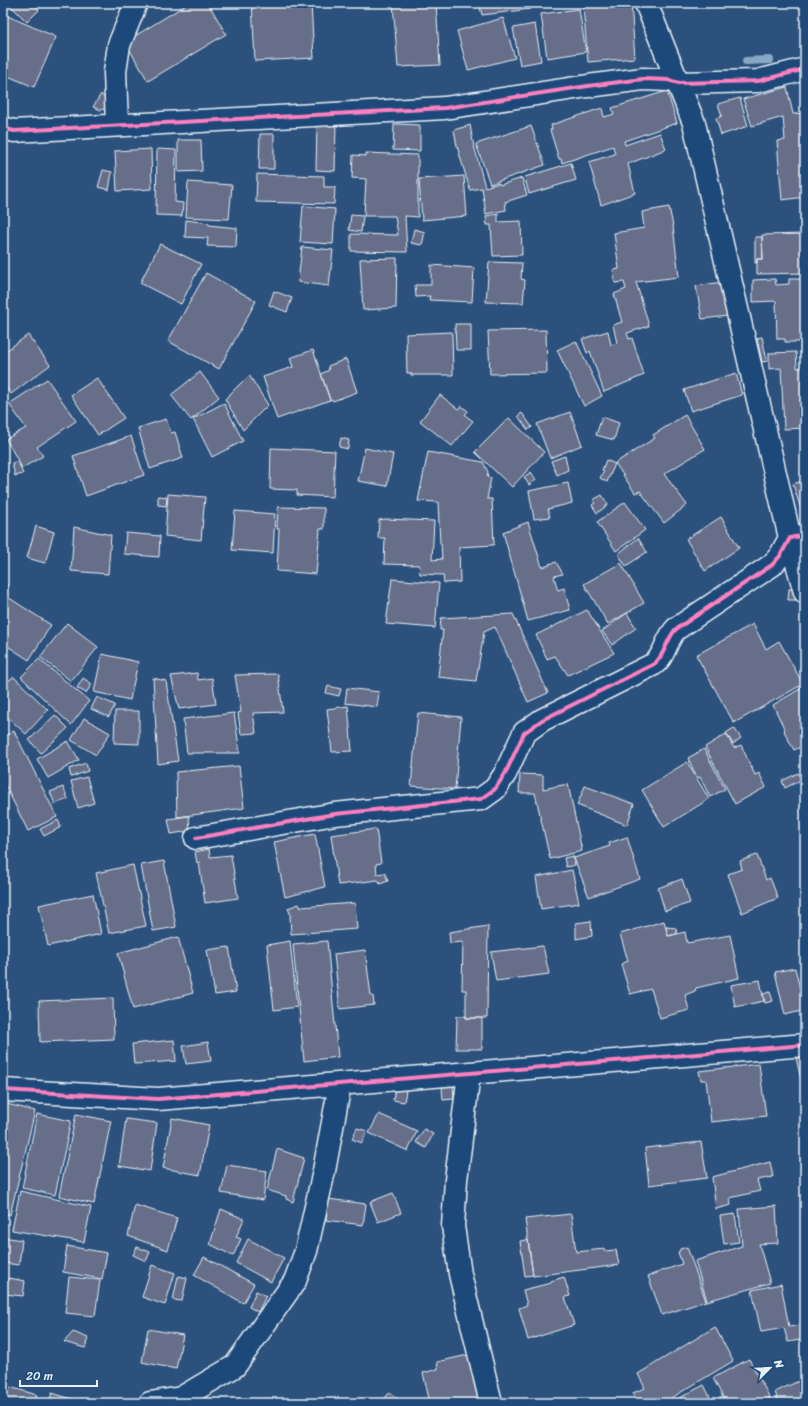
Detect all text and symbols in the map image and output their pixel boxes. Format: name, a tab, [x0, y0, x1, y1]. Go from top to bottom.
north arrow	[750, 1348, 790, 1388]
text: N	[768, 1356, 789, 1372]
scale bar	[20, 1362, 97, 1388]
text: 20 m	[26, 1365, 53, 1387]

